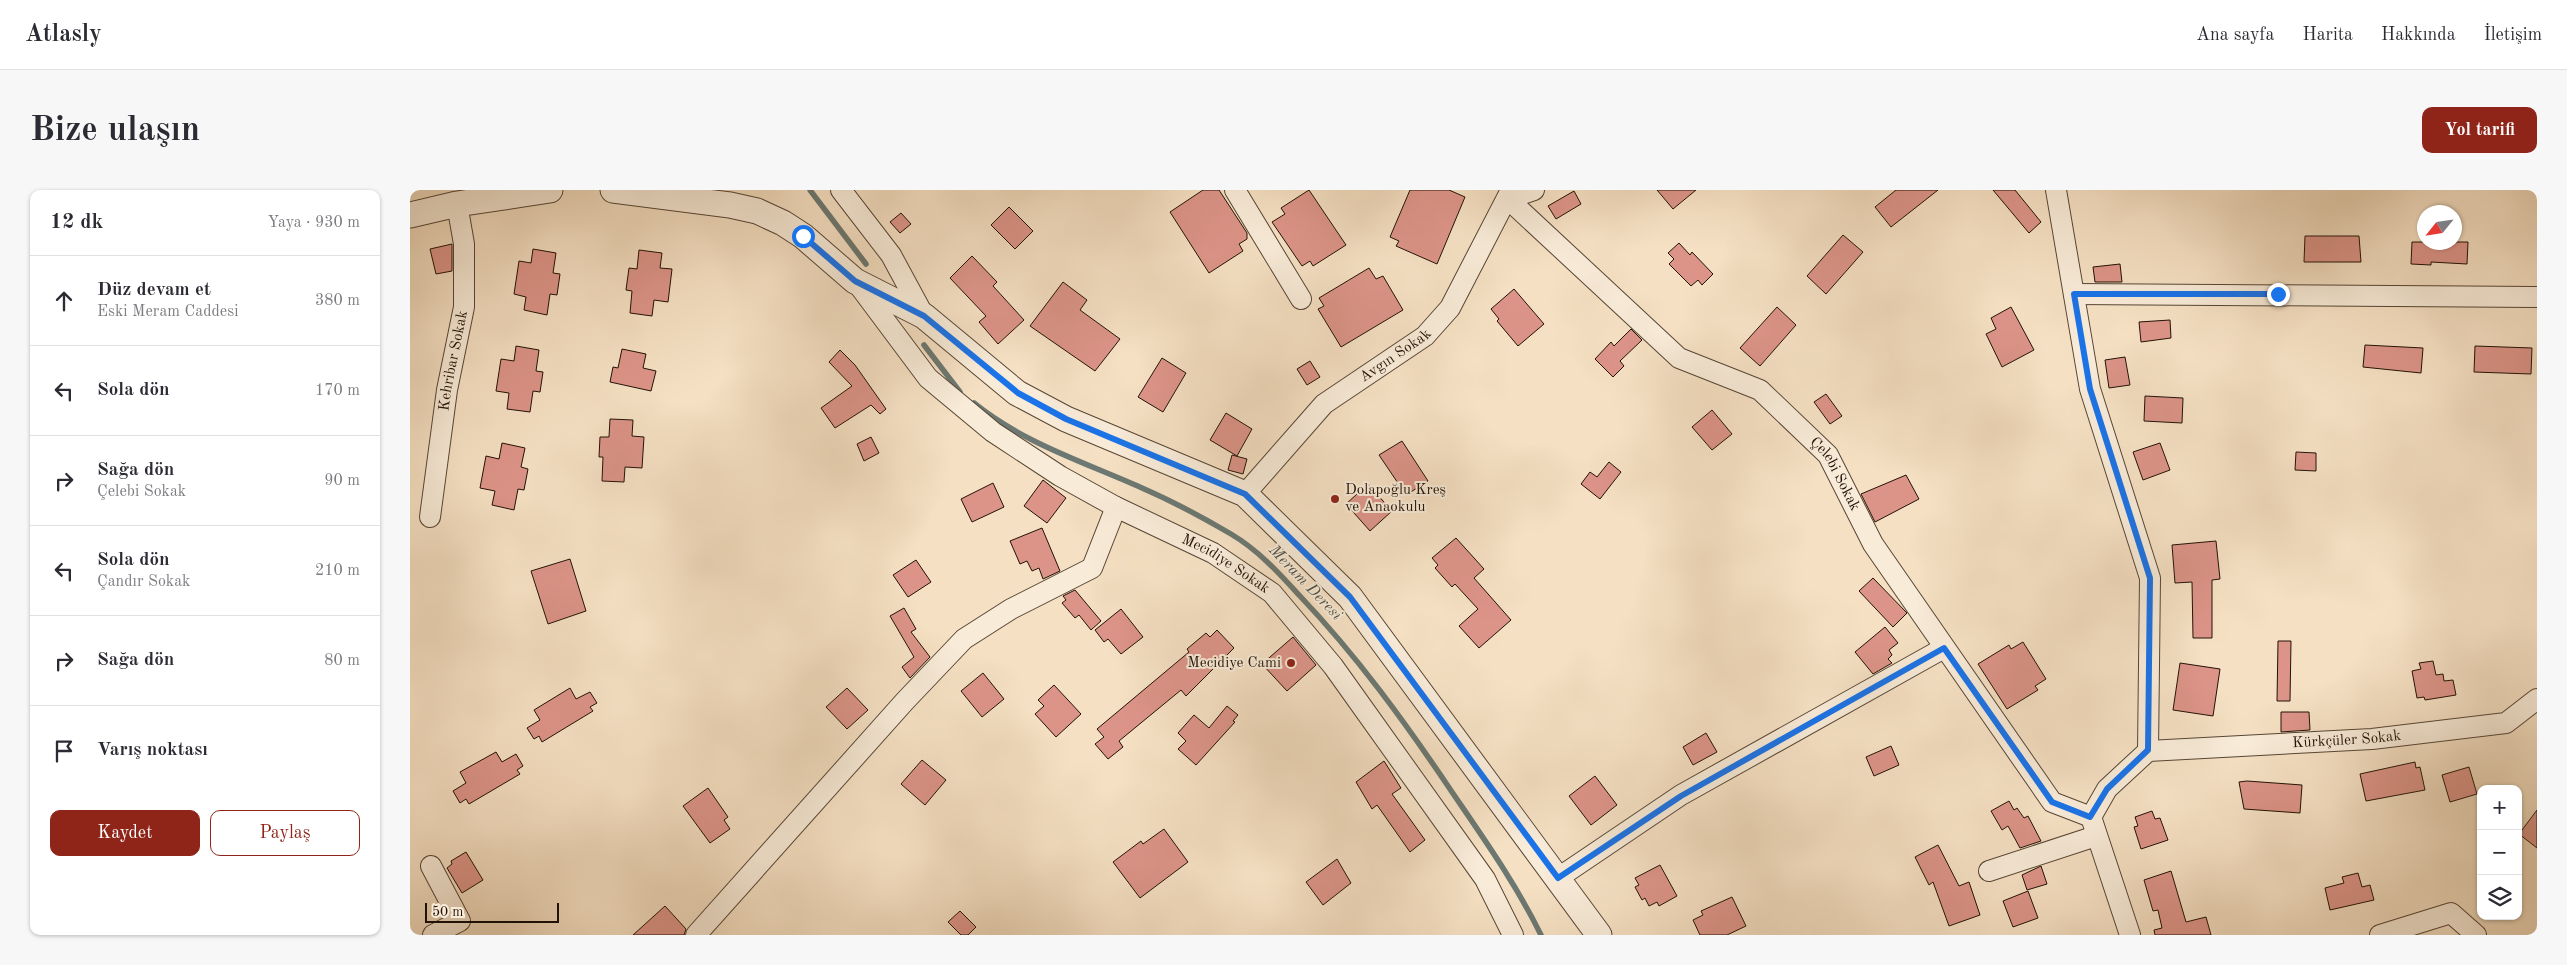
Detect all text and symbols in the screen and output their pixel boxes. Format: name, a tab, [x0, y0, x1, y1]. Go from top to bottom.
text: Atlasly	[25, 23, 102, 47]
text: Ana sayfa	[2196, 26, 2274, 44]
text: Harita	[2302, 26, 2353, 44]
text: Hakkında	[2381, 26, 2456, 44]
text: İletişim	[2484, 26, 2542, 44]
button: Yol tarifi	[2422, 107, 2537, 153]
text: Bize ulaşın	[30, 113, 200, 148]
north arrow	[2417, 205, 2462, 250]
text: 12 dk	[50, 212, 103, 233]
text: Yaya · 930 m	[267, 215, 360, 231]
route start	[792, 225, 815, 248]
text: Düz devam et	[97, 281, 211, 300]
route end	[2267, 283, 2290, 306]
icon: ahead	[50, 287, 78, 315]
text: 380 m	[315, 293, 360, 309]
text: Eski Meram Caddesi	[97, 304, 238, 320]
street label: Kehribar Sokak	[437, 309, 471, 412]
street label: Avgın Sokak	[1357, 326, 1435, 385]
icon: left	[50, 377, 78, 405]
text: Sola dön	[97, 381, 170, 400]
text: 170 m	[315, 383, 360, 399]
street label: Çelebi Sokak	[1807, 434, 1863, 514]
text: Sağa dön	[97, 461, 174, 480]
icon: right	[50, 467, 78, 495]
text: 90 m	[324, 473, 360, 489]
place label: Dolapoğlu Kreş ve Anaokulu	[1345, 483, 1446, 515]
text: Çelebi Sokak	[97, 484, 186, 500]
marker: Dolapoğlu Kreş ve Anaokulu	[1329, 493, 1341, 505]
street label: Mecidiye Sokak	[1179, 532, 1272, 597]
water label: Meram Deresi	[1265, 542, 1345, 624]
text: Sola dön	[97, 551, 170, 570]
icon: left	[50, 557, 78, 585]
text: 210 m	[315, 563, 360, 579]
text: Çandır Sokak	[97, 574, 190, 590]
icon: right	[50, 647, 78, 675]
text: Sağa dön	[97, 651, 174, 670]
text: 80 m	[324, 653, 360, 669]
place label: Mecidiye Cami	[1187, 656, 1281, 671]
marker: Mecidiye Cami	[1285, 657, 1297, 669]
street label: Kürkçüler Sokak	[2292, 728, 2402, 751]
icon: arrive	[50, 737, 78, 765]
text: Varış noktası	[97, 741, 208, 760]
map controls	[2477, 785, 2522, 920]
button: +	[2477, 785, 2522, 830]
button: Kaydet	[50, 810, 200, 856]
button: Paylaş	[210, 810, 360, 856]
button: −	[2477, 830, 2522, 875]
button: layers	[2477, 875, 2522, 920]
scale bar	[425, 900, 559, 923]
text: 50 m	[432, 905, 463, 919]

